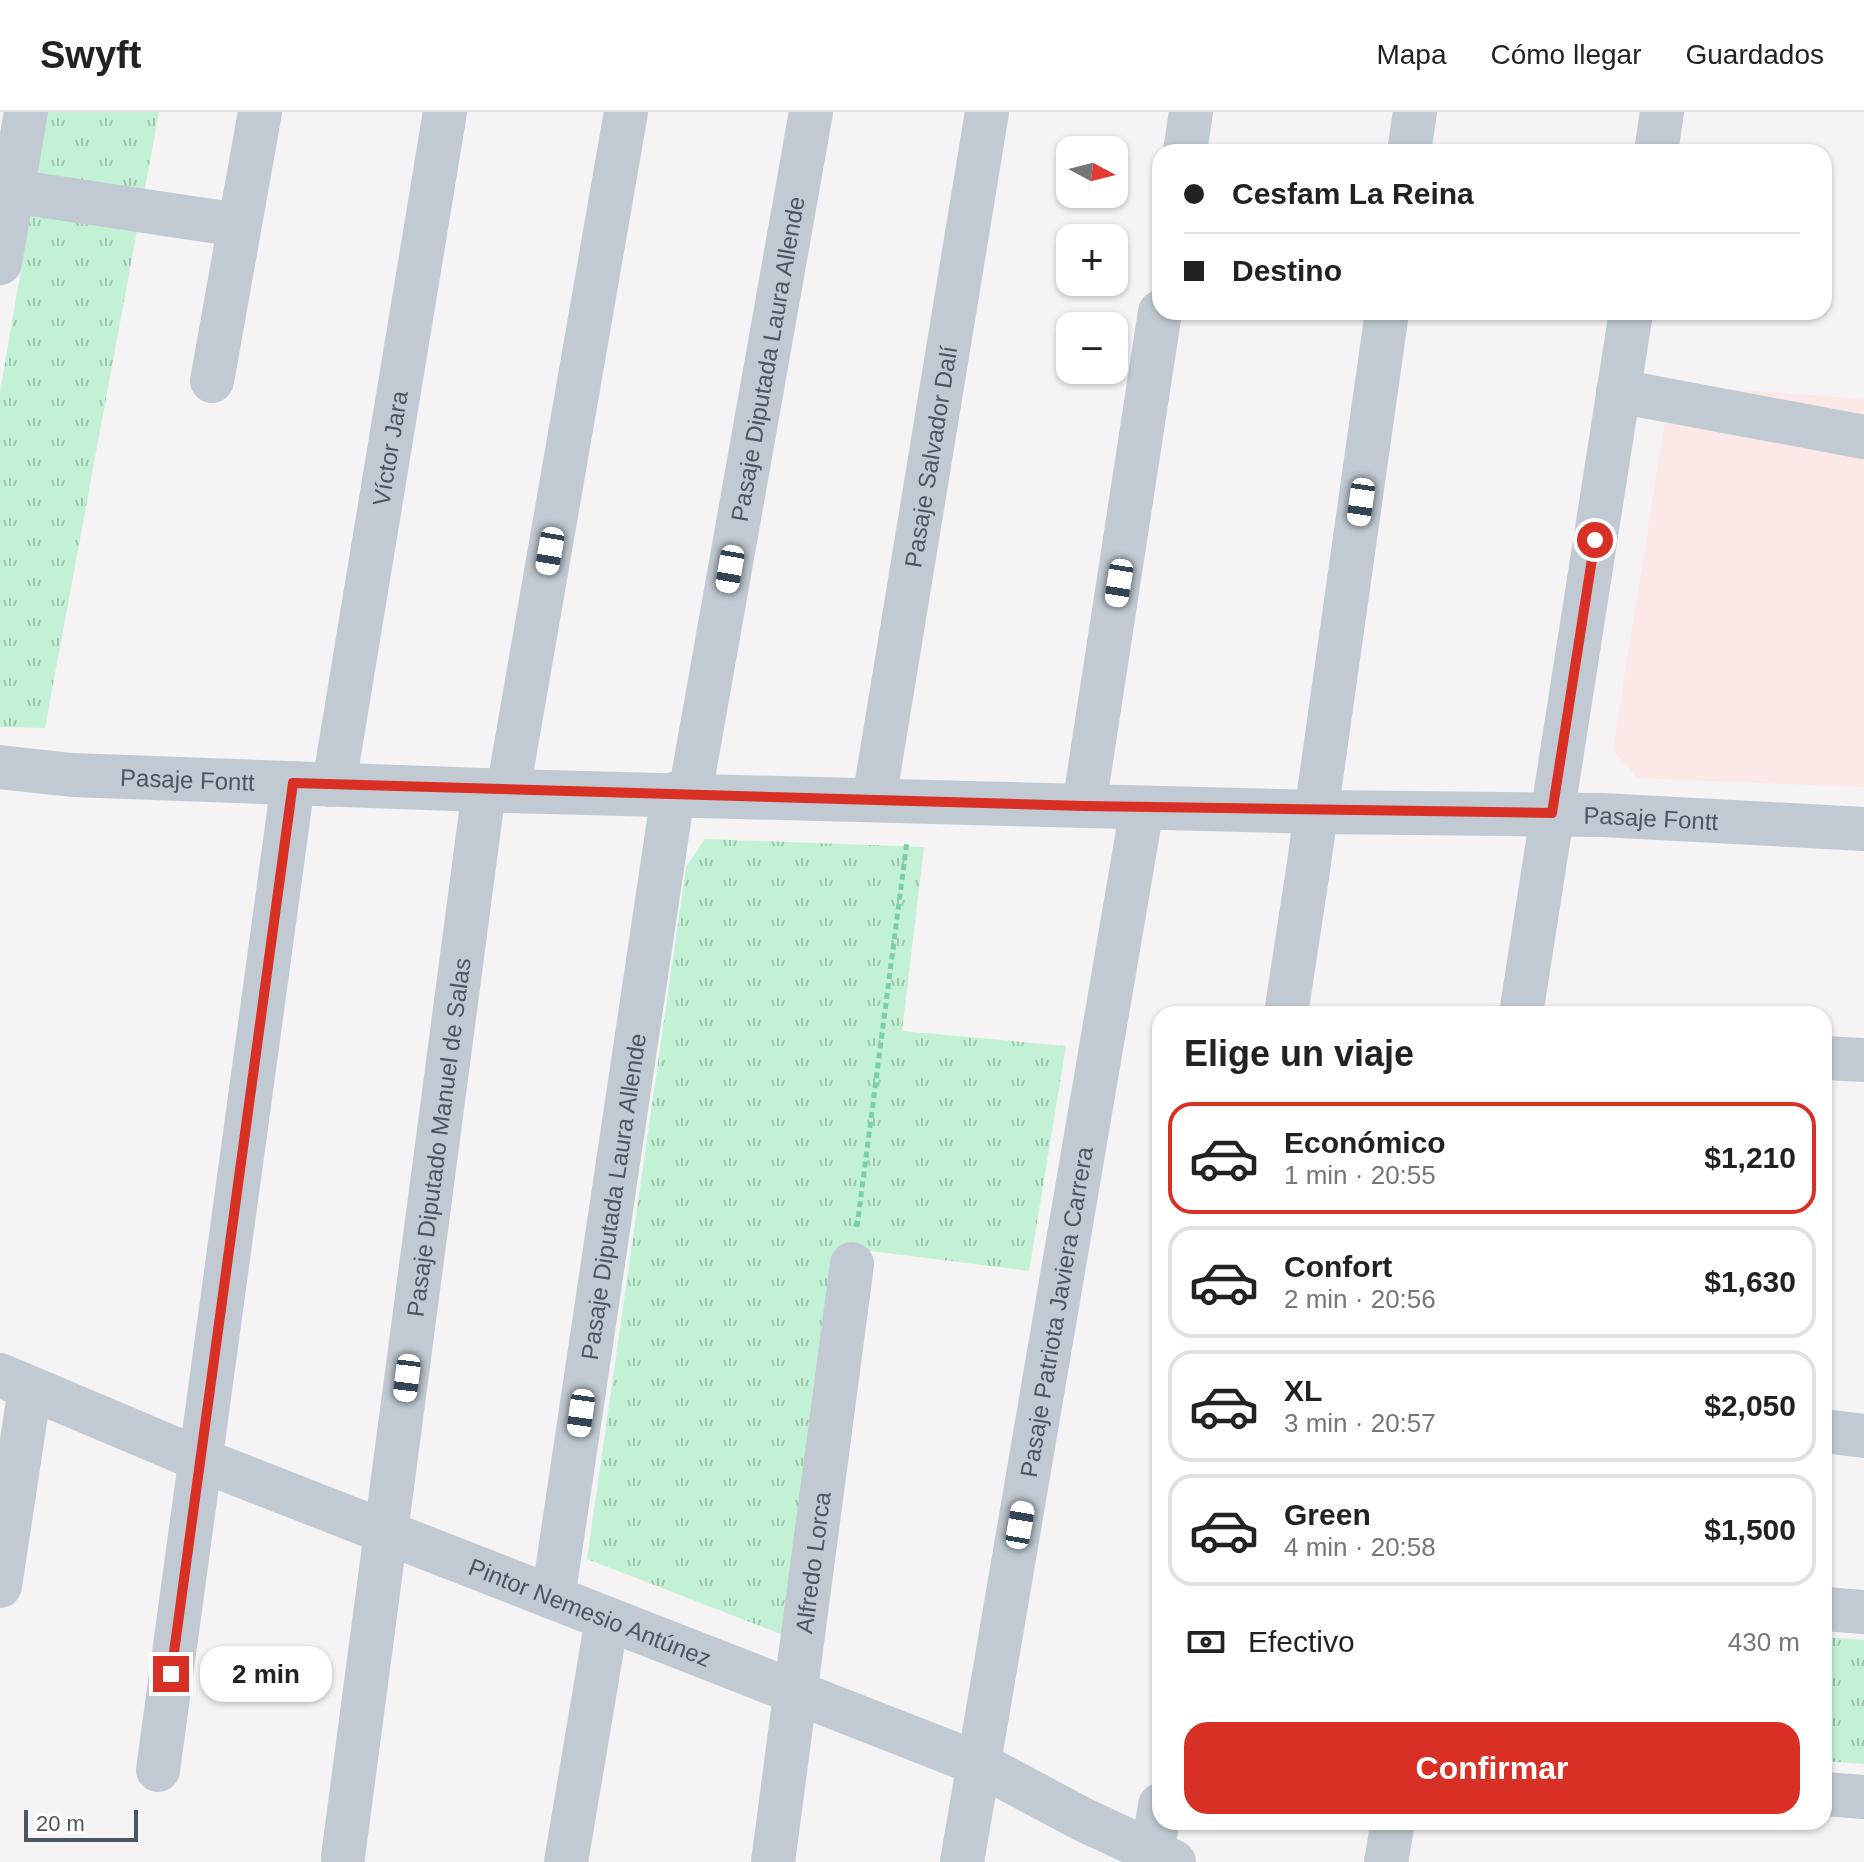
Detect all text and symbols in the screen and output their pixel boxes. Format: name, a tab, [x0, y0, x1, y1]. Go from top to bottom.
text: Swyft	[40, 34, 141, 76]
text: Mapa	[1376, 39, 1447, 70]
text: Cómo llegar	[1491, 39, 1641, 70]
text: Guardados	[1685, 39, 1824, 70]
north arrow	[1056, 136, 1128, 208]
map controls	[1056, 136, 1128, 384]
text: Cesfam La Reina	[1232, 177, 1474, 210]
street label: Pasaje Diputada Laura Allende	[725, 194, 809, 524]
button: +	[1056, 224, 1128, 296]
text: Destino	[1232, 254, 1342, 287]
button: −	[1056, 312, 1128, 384]
street label: Pasaje Salvador Dalí	[899, 343, 962, 569]
street label: Víctor Jara	[367, 388, 412, 508]
car	[1346, 477, 1376, 527]
route start	[1577, 522, 1613, 558]
car	[534, 525, 566, 577]
car	[714, 543, 746, 595]
car	[1103, 557, 1135, 609]
street label: Pasaje Fontt	[120, 763, 256, 795]
street label: Pasaje Fontt	[1583, 801, 1719, 835]
street label: Pasaje Diputado Manuel de Salas	[401, 956, 475, 1318]
street label: Pasaje Diputada Laura Allende	[575, 1031, 651, 1362]
text: Elige un viaje	[1184, 1033, 1414, 1074]
icon: car	[1188, 1122, 1260, 1194]
text: Económico	[1284, 1126, 1446, 1159]
text: $1,210	[1704, 1141, 1796, 1174]
street label: Pasaje Patriota Javiera Carrera	[1014, 1144, 1098, 1479]
text: 1 min · 20:55	[1284, 1160, 1436, 1190]
icon: car	[1188, 1246, 1260, 1318]
text: Confort	[1284, 1250, 1392, 1283]
text: $1,630	[1704, 1265, 1796, 1298]
text: 2 min · 20:56	[1284, 1284, 1436, 1314]
car	[392, 1353, 422, 1403]
icon: car	[1188, 1370, 1260, 1442]
text: XL	[1284, 1374, 1322, 1407]
car	[566, 1388, 596, 1438]
text: $2,050	[1704, 1389, 1796, 1422]
text: 3 min · 20:57	[1284, 1408, 1436, 1438]
street label: Alfredo Lorca	[790, 1489, 835, 1635]
icon: car	[1188, 1494, 1260, 1566]
text: Green	[1284, 1498, 1371, 1531]
car	[1004, 1499, 1036, 1551]
text: $1,500	[1704, 1513, 1796, 1546]
text: 4 min · 20:58	[1284, 1532, 1436, 1562]
street label: Pintor Nemesio Antúnez	[465, 1553, 715, 1672]
icon: cash	[1184, 1620, 1228, 1664]
text: Efectivo	[1248, 1625, 1355, 1658]
text: 430 m	[1728, 1627, 1800, 1657]
callout: 2 min	[199, 1646, 331, 1702]
route end	[153, 1656, 189, 1692]
text: 2 min	[232, 1659, 300, 1689]
button: Confirmar	[1184, 1722, 1800, 1814]
scale bar	[24, 1806, 138, 1842]
text: 20 m	[36, 1811, 85, 1836]

